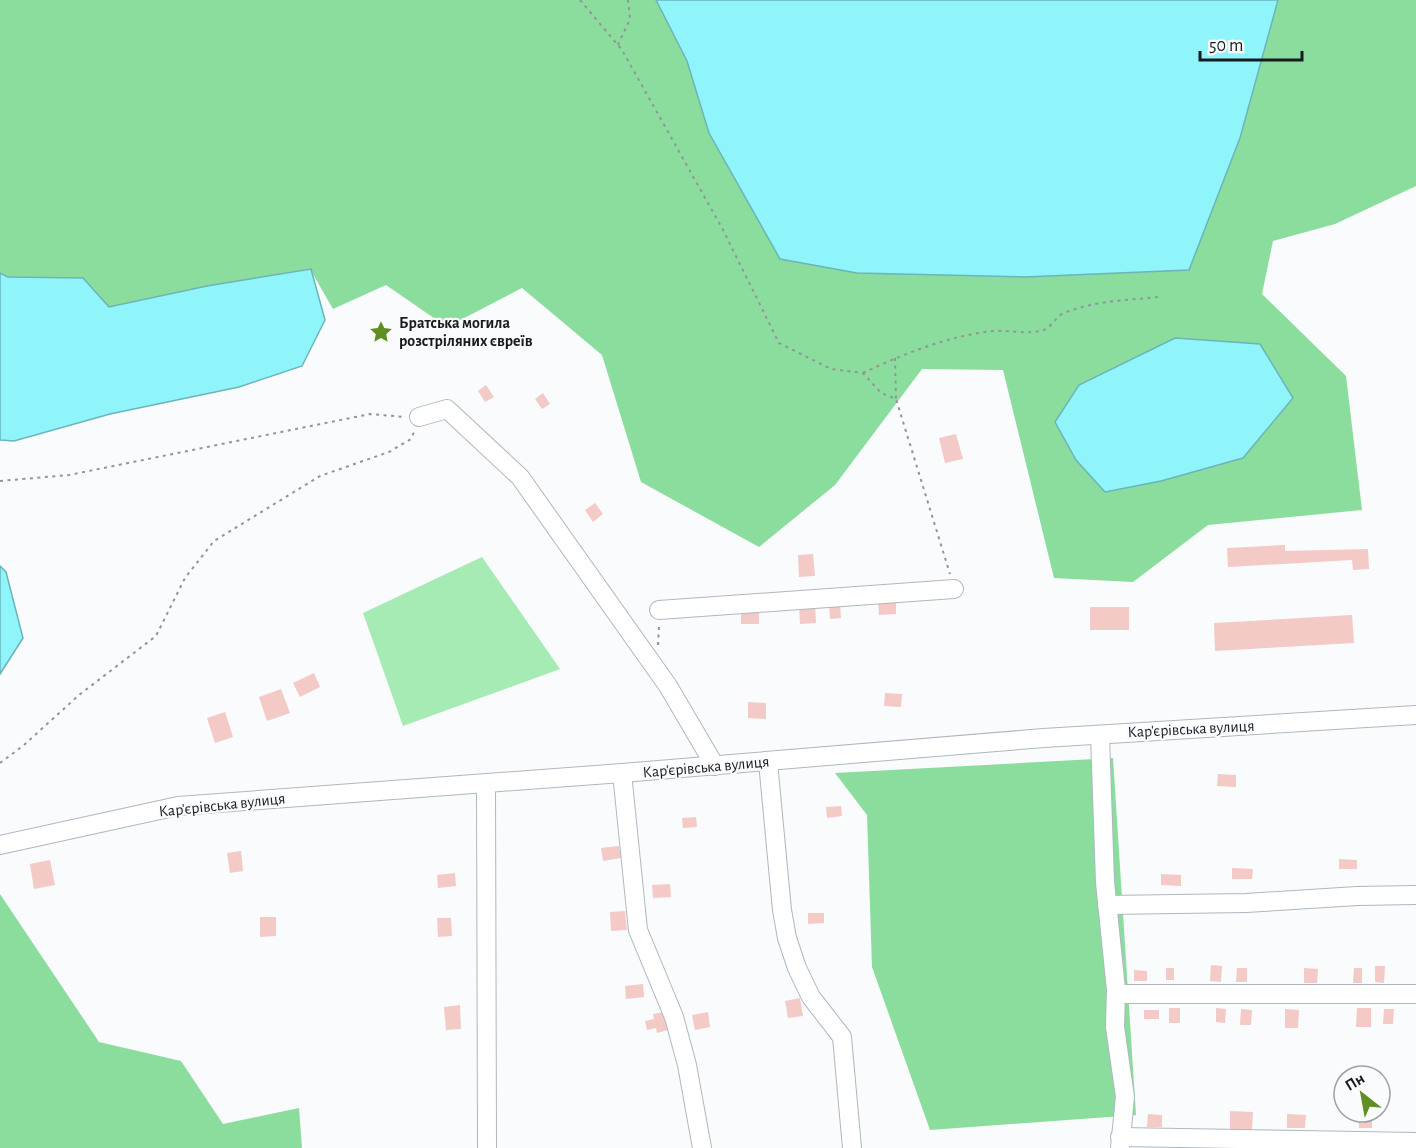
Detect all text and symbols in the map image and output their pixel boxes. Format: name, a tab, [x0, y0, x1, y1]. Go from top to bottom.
scale bar	[1200, 24, 1302, 62]
text: 50 m	[1209, 37, 1243, 55]
place label: Братська могила розстріляних євреїв	[399, 315, 533, 349]
place icon: Братська могила розстріляних євреїв	[368, 319, 394, 345]
street label: Кар'єрівська вулиця	[1127, 718, 1255, 741]
street label: Кар'єрівська вулиця	[642, 753, 770, 782]
street label: Кар'єрівська вулиця	[158, 790, 286, 821]
north arrow	[1332, 1064, 1392, 1124]
text: Пн	[1342, 1070, 1367, 1094]

